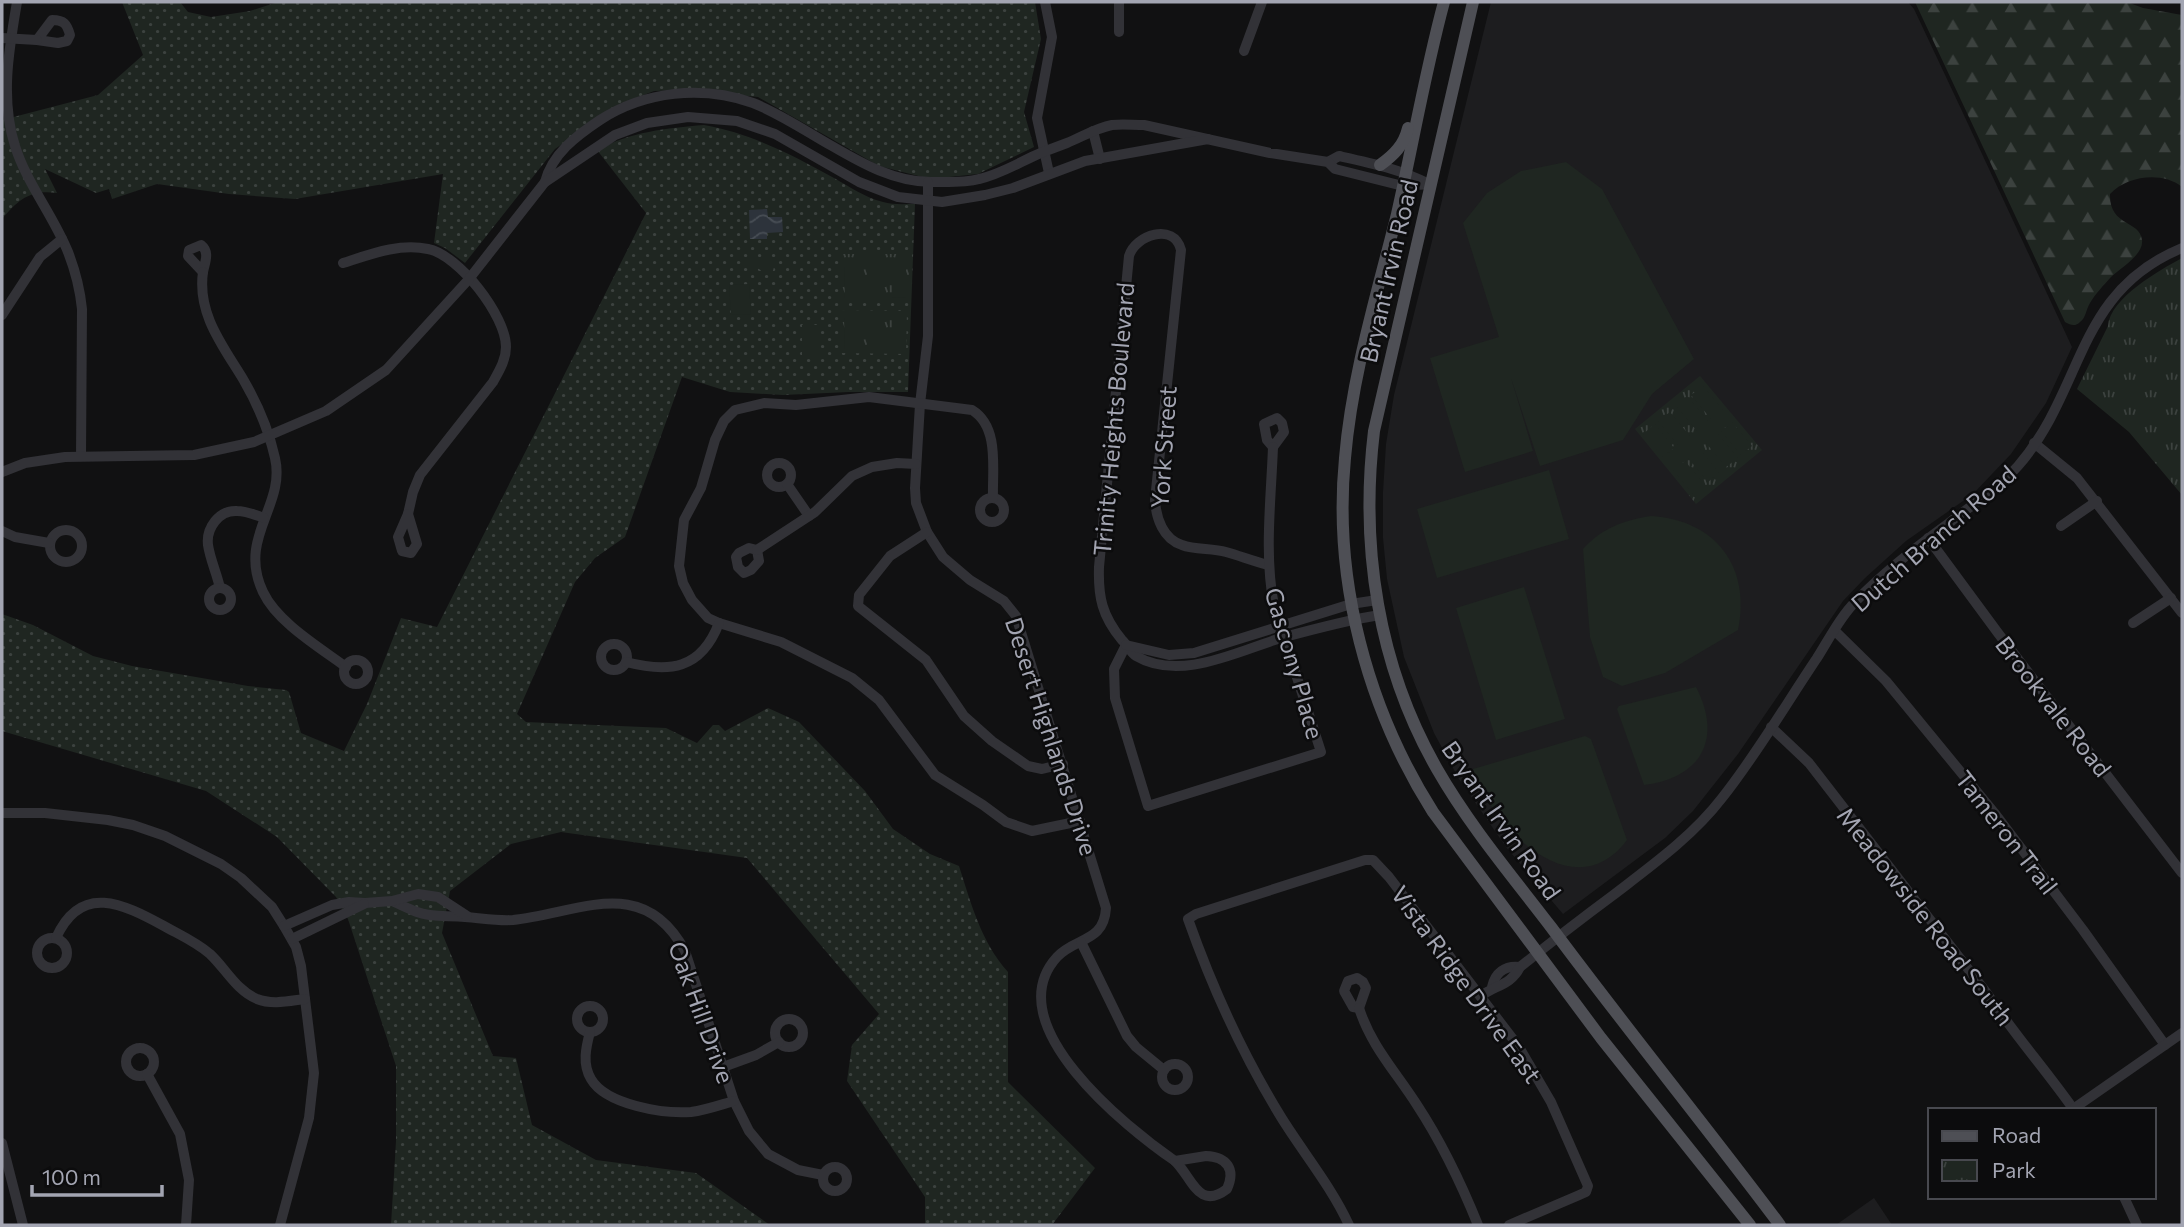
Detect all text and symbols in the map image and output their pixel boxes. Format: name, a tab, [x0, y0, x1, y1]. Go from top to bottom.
street label: Bryant Irvin Road	[1353, 177, 1423, 365]
street label: Trinity Heights Boulevard	[1087, 281, 1139, 557]
street label: York Street	[1144, 385, 1182, 509]
street label: Dutch Branch Road	[1845, 459, 2021, 617]
street label: Gascony Place	[1260, 584, 1330, 742]
street label: Desert Highlands Drive	[1000, 613, 1104, 859]
street label: Brookvale Road	[1990, 630, 2118, 782]
street label: Bryant Irvin Road	[1436, 735, 1568, 905]
street label: Tameron Trail	[1950, 764, 2064, 900]
street label: Meadowside Road South	[1832, 801, 2020, 1031]
street label: Vista Ridge Drive East	[1386, 880, 1548, 1088]
street label: Oak Hill Drive	[663, 937, 741, 1087]
legend	[1928, 1108, 2156, 1199]
text: Road	[1992, 1122, 2041, 1147]
scale bar	[32, 1154, 161, 1198]
text: Park	[1992, 1157, 2036, 1182]
text: 100 m	[42, 1164, 101, 1189]

